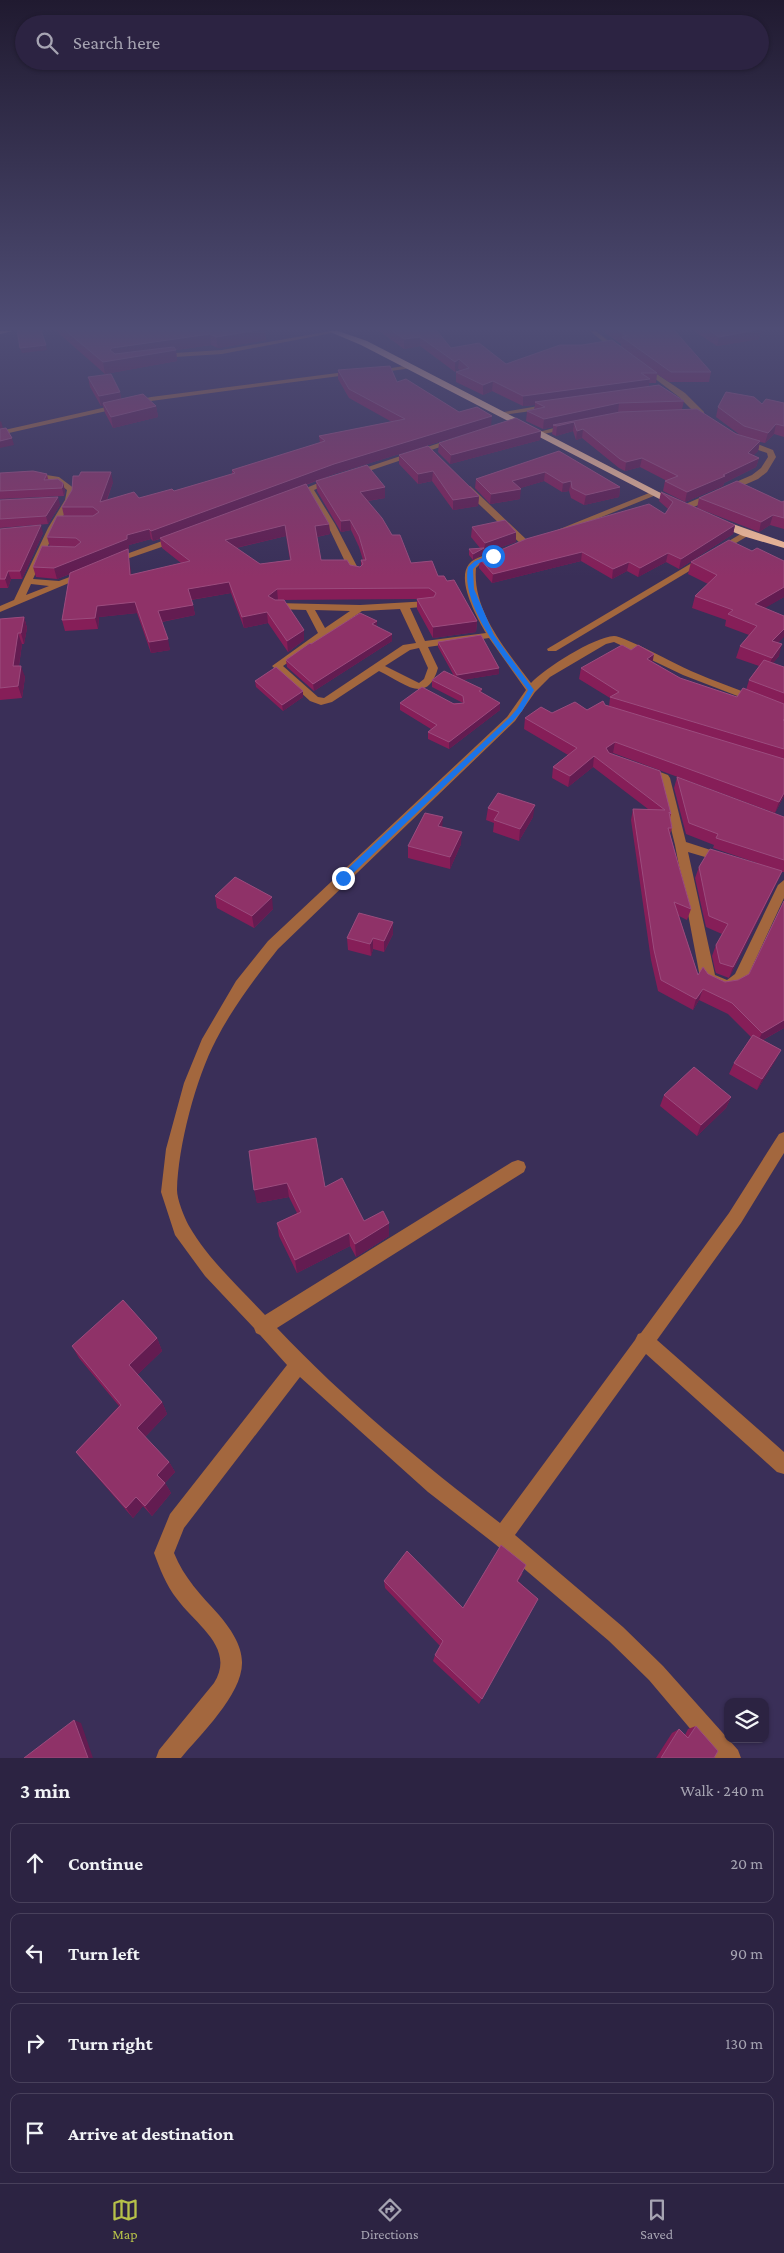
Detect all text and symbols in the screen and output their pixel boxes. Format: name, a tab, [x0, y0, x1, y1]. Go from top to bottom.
search box	[15, 15, 769, 70]
icon: search	[33, 29, 61, 57]
text: Search here	[73, 32, 160, 53]
route start	[482, 545, 505, 568]
route end	[332, 867, 355, 890]
map controls	[724, 1698, 769, 1743]
button: layers	[724, 1698, 769, 1743]
text: 3 min	[20, 1779, 70, 1803]
text: Walk · 240 m	[680, 1782, 764, 1799]
icon: ahead	[21, 1849, 49, 1877]
text: Continue	[68, 1853, 143, 1874]
text: 20 m	[730, 1855, 763, 1872]
icon: left	[21, 1939, 49, 1967]
text: Turn left	[68, 1943, 140, 1964]
text: 90 m	[730, 1945, 763, 1962]
icon: right	[21, 2029, 49, 2057]
text: Turn right	[68, 2033, 153, 2054]
text: 130 m	[725, 2035, 763, 2052]
icon: arrive	[21, 2119, 49, 2147]
text: Arrive at destination	[68, 2123, 234, 2144]
tab: Map	[111, 2196, 139, 2242]
tab: Directions	[361, 2196, 419, 2242]
tab: Saved	[640, 2196, 673, 2242]

